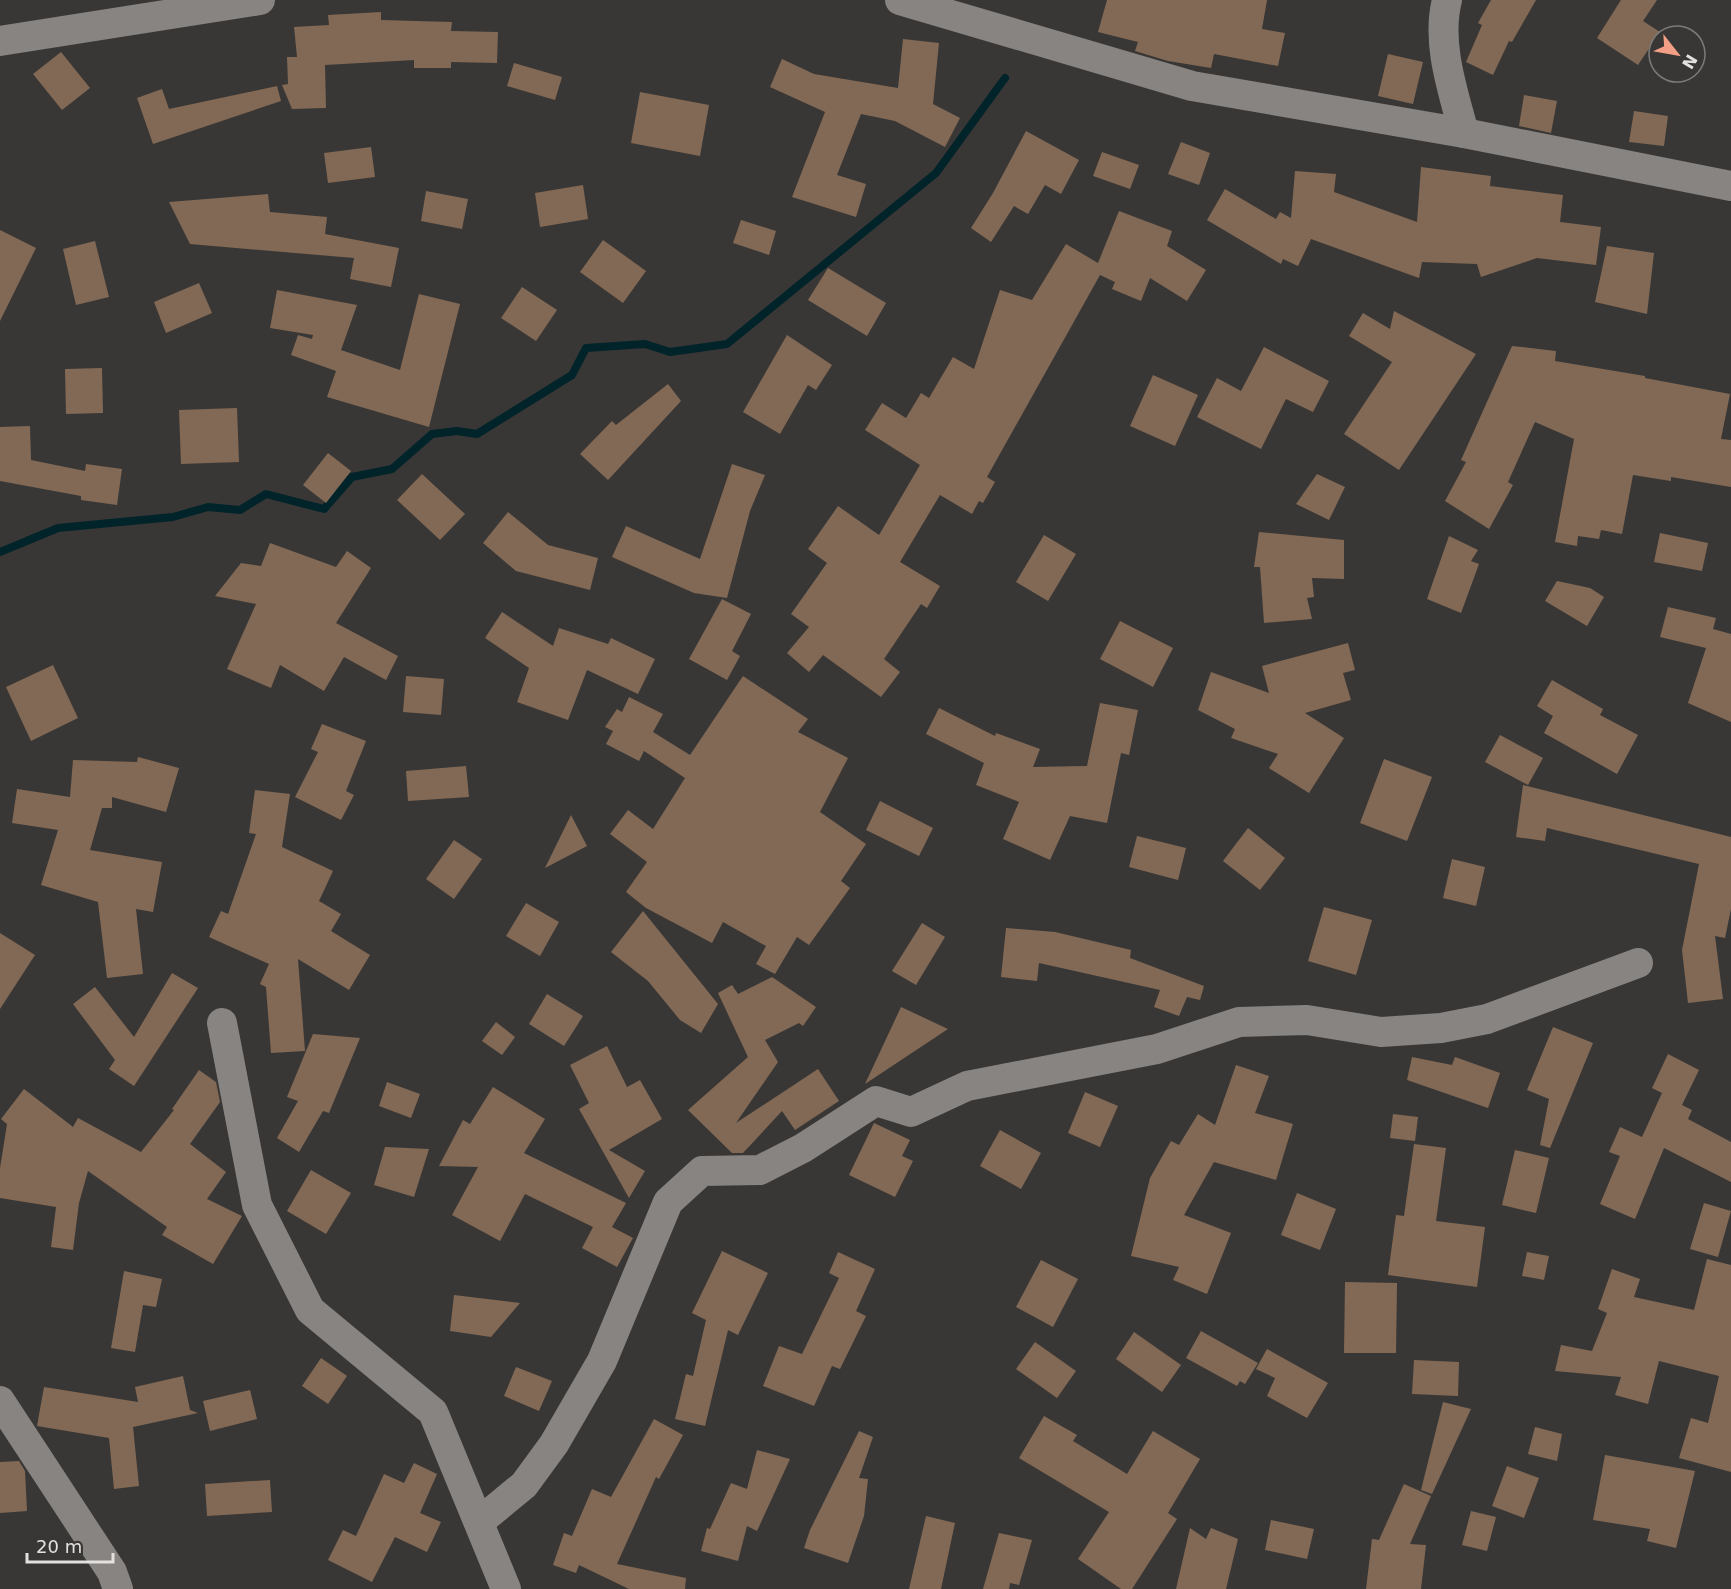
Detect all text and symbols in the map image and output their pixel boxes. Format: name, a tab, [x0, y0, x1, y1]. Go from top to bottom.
north arrow	[1647, 24, 1707, 84]
text: N	[1678, 51, 1701, 72]
scale bar	[27, 1526, 112, 1564]
text: 20 m	[36, 1536, 82, 1557]

